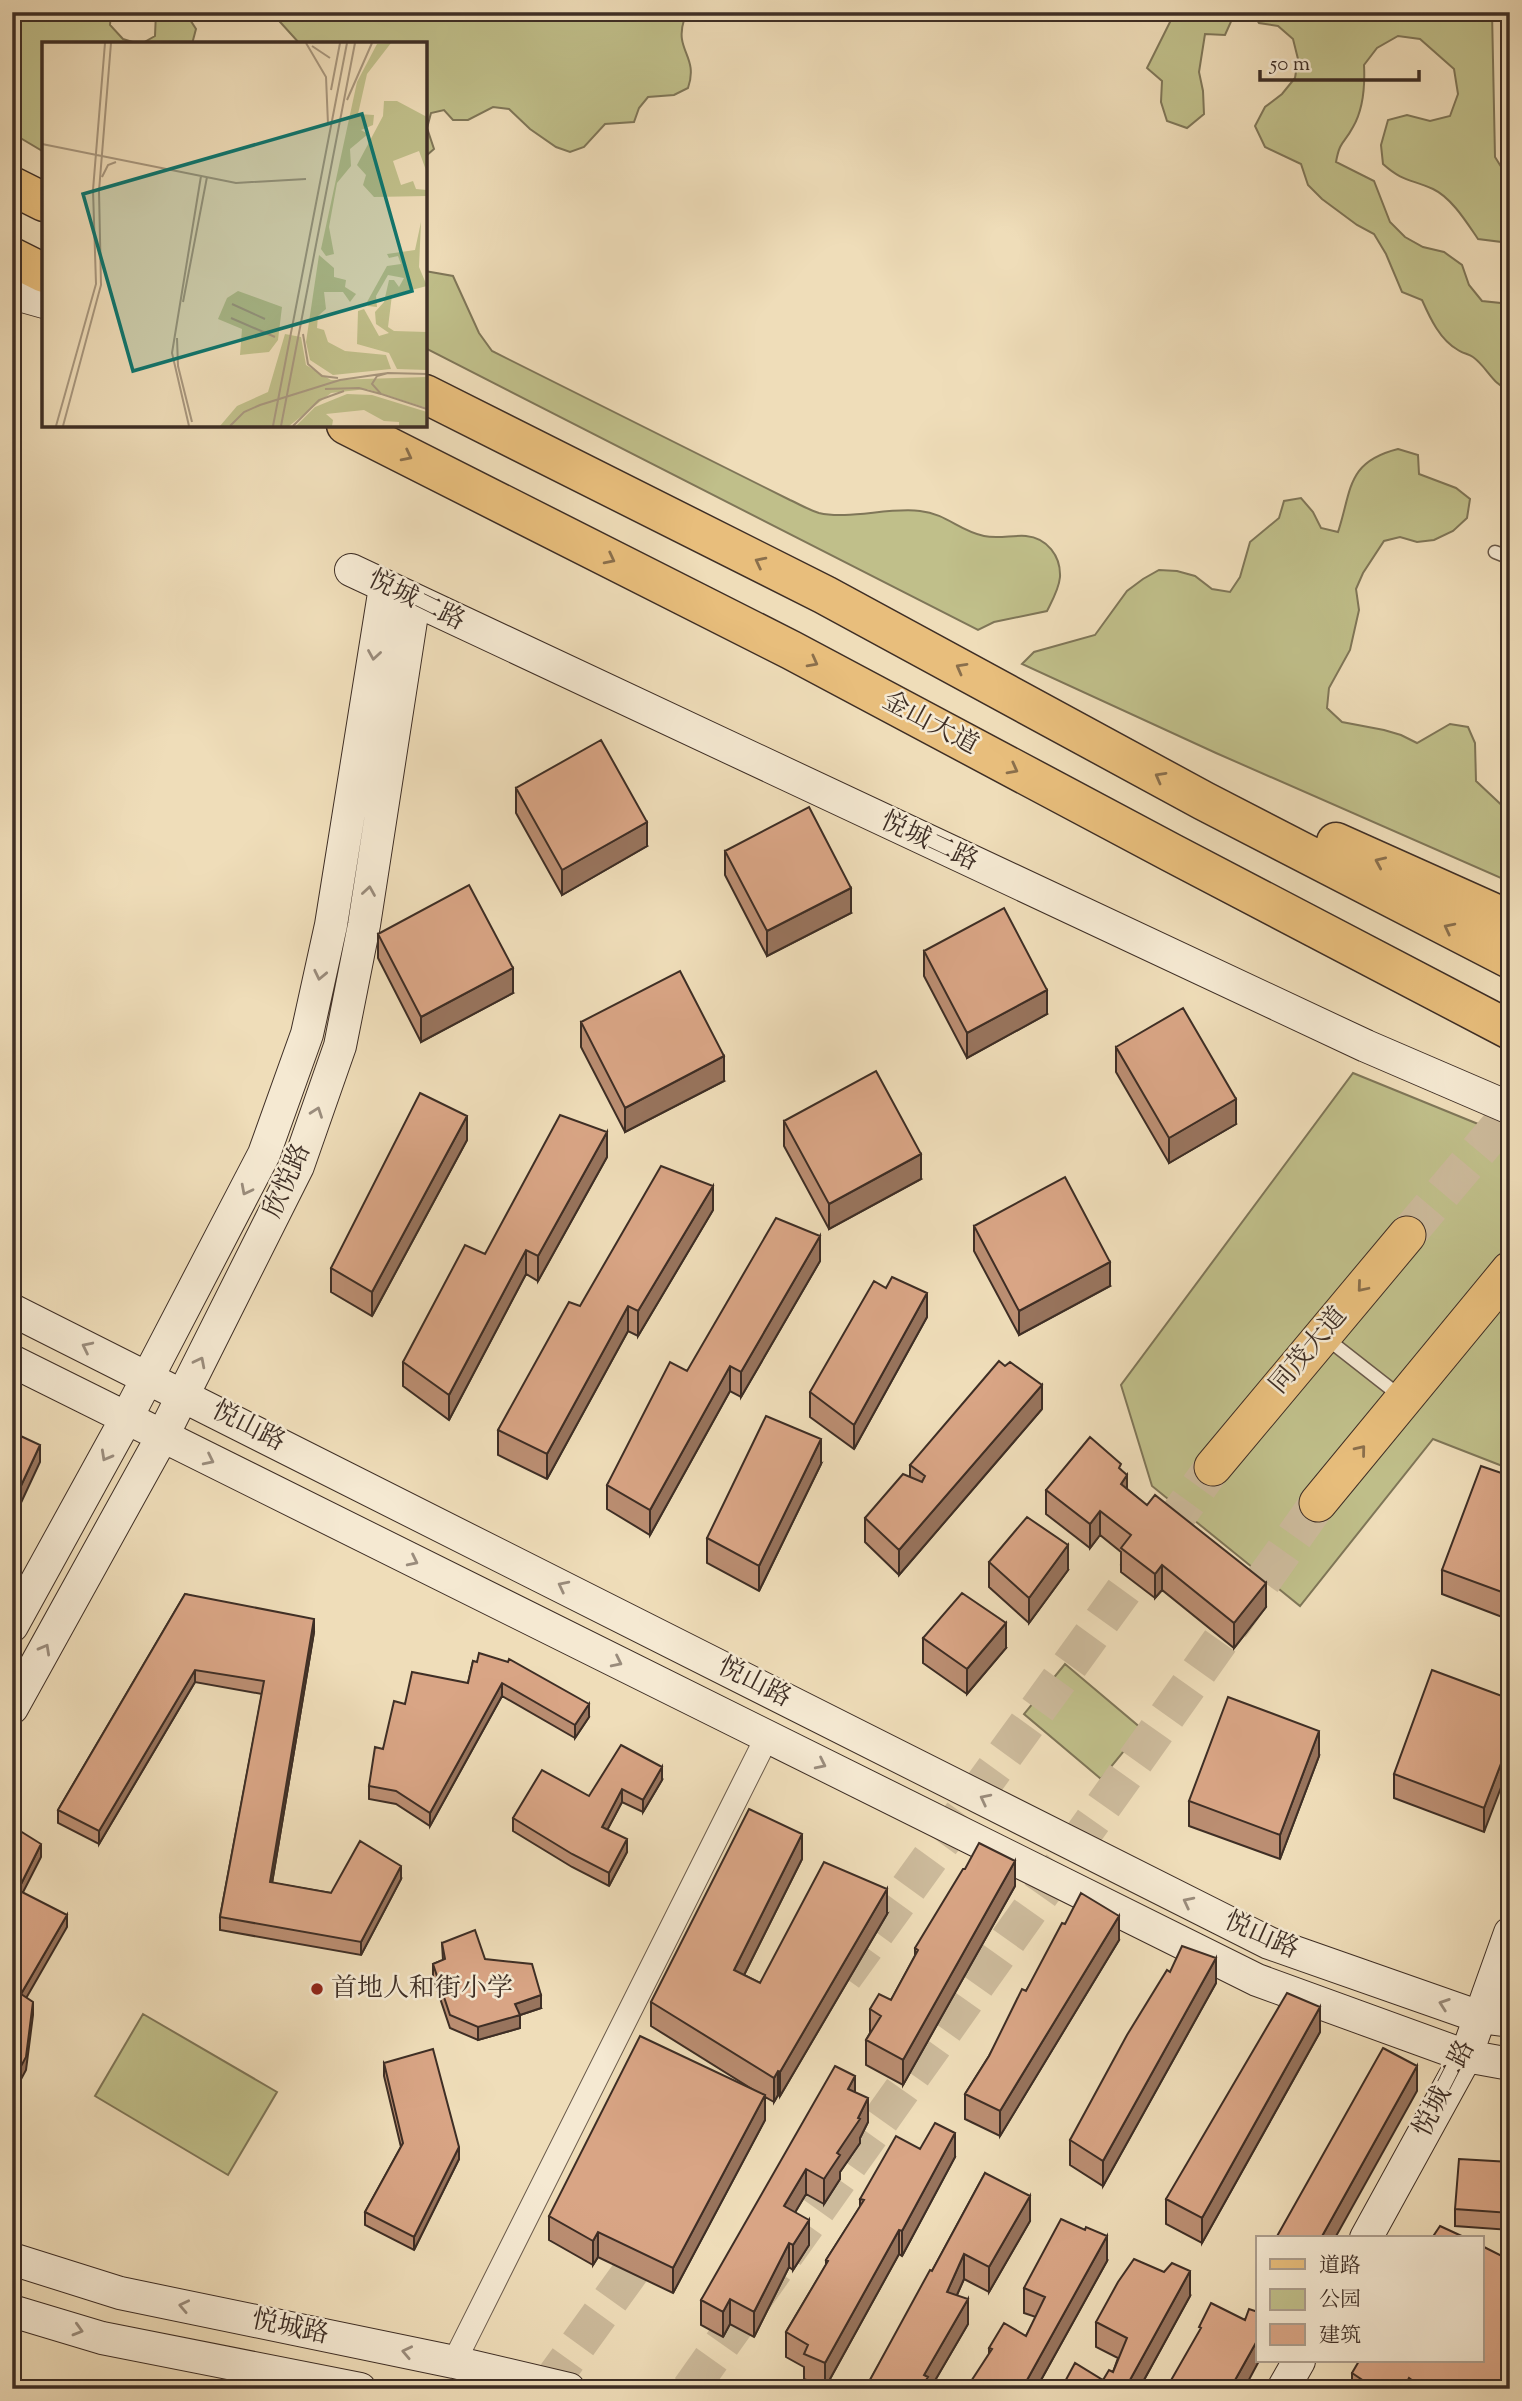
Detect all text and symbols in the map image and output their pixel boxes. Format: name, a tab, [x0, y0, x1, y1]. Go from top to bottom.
scale bar	[1260, 38, 1419, 82]
inset map	[42, 42, 427, 427]
text: 50 m	[1269, 50, 1310, 80]
one-way arrow	[400, 448, 412, 462]
one-way arrow	[603, 550, 615, 564]
one-way arrow	[755, 556, 767, 570]
street label: 悦城二路	[361, 562, 471, 640]
one-way arrow	[367, 649, 382, 660]
one-way arrow	[805, 654, 818, 667]
one-way arrow	[955, 663, 968, 676]
street label: 金山大道	[875, 683, 985, 765]
one-way arrow	[1006, 761, 1019, 774]
one-way arrow	[1155, 772, 1168, 785]
street label: 悦城二路	[874, 803, 984, 881]
one-way arrow	[1375, 856, 1388, 870]
one-way arrow	[361, 885, 376, 897]
one-way arrow	[1444, 922, 1456, 936]
one-way arrow	[313, 969, 328, 981]
one-way arrow	[309, 1107, 323, 1119]
street label: 欣悦路	[255, 1138, 321, 1224]
one-way arrow	[240, 1182, 254, 1195]
one-way arrow	[1358, 1279, 1371, 1291]
street label: 同茂大道	[1261, 1299, 1357, 1403]
one-way arrow	[82, 1341, 94, 1355]
one-way arrow	[191, 1357, 205, 1369]
street label: 悦山路	[205, 1393, 291, 1461]
one-way arrow	[1353, 1446, 1366, 1458]
one-way arrow	[101, 1449, 114, 1461]
one-way arrow	[202, 1452, 214, 1466]
one-way arrow	[406, 1553, 418, 1567]
one-way arrow	[558, 1581, 570, 1595]
one-way arrow	[37, 1643, 50, 1656]
street label: 悦山路	[711, 1649, 797, 1717]
one-way arrow	[610, 1654, 622, 1668]
one-way arrow	[814, 1755, 826, 1769]
one-way arrow	[980, 1794, 992, 1808]
one-way arrow	[1183, 1896, 1195, 1910]
street label: 悦山路	[1218, 1903, 1304, 1969]
place label: 首地人和街小学	[331, 1971, 513, 2008]
marker: 首地人和街小学	[309, 1981, 325, 1997]
one-way arrow	[1438, 1998, 1451, 2012]
street label: 悦城二路	[1405, 2034, 1485, 2144]
legend	[1256, 2236, 1484, 2362]
text: 道路	[1319, 2252, 1361, 2282]
text: 公园	[1319, 2286, 1361, 2316]
one-way arrow	[178, 2300, 190, 2315]
street label: 悦城路	[248, 2302, 332, 2354]
one-way arrow	[72, 2322, 84, 2337]
text: 建筑	[1319, 2322, 1361, 2352]
one-way arrow	[401, 2346, 413, 2361]

